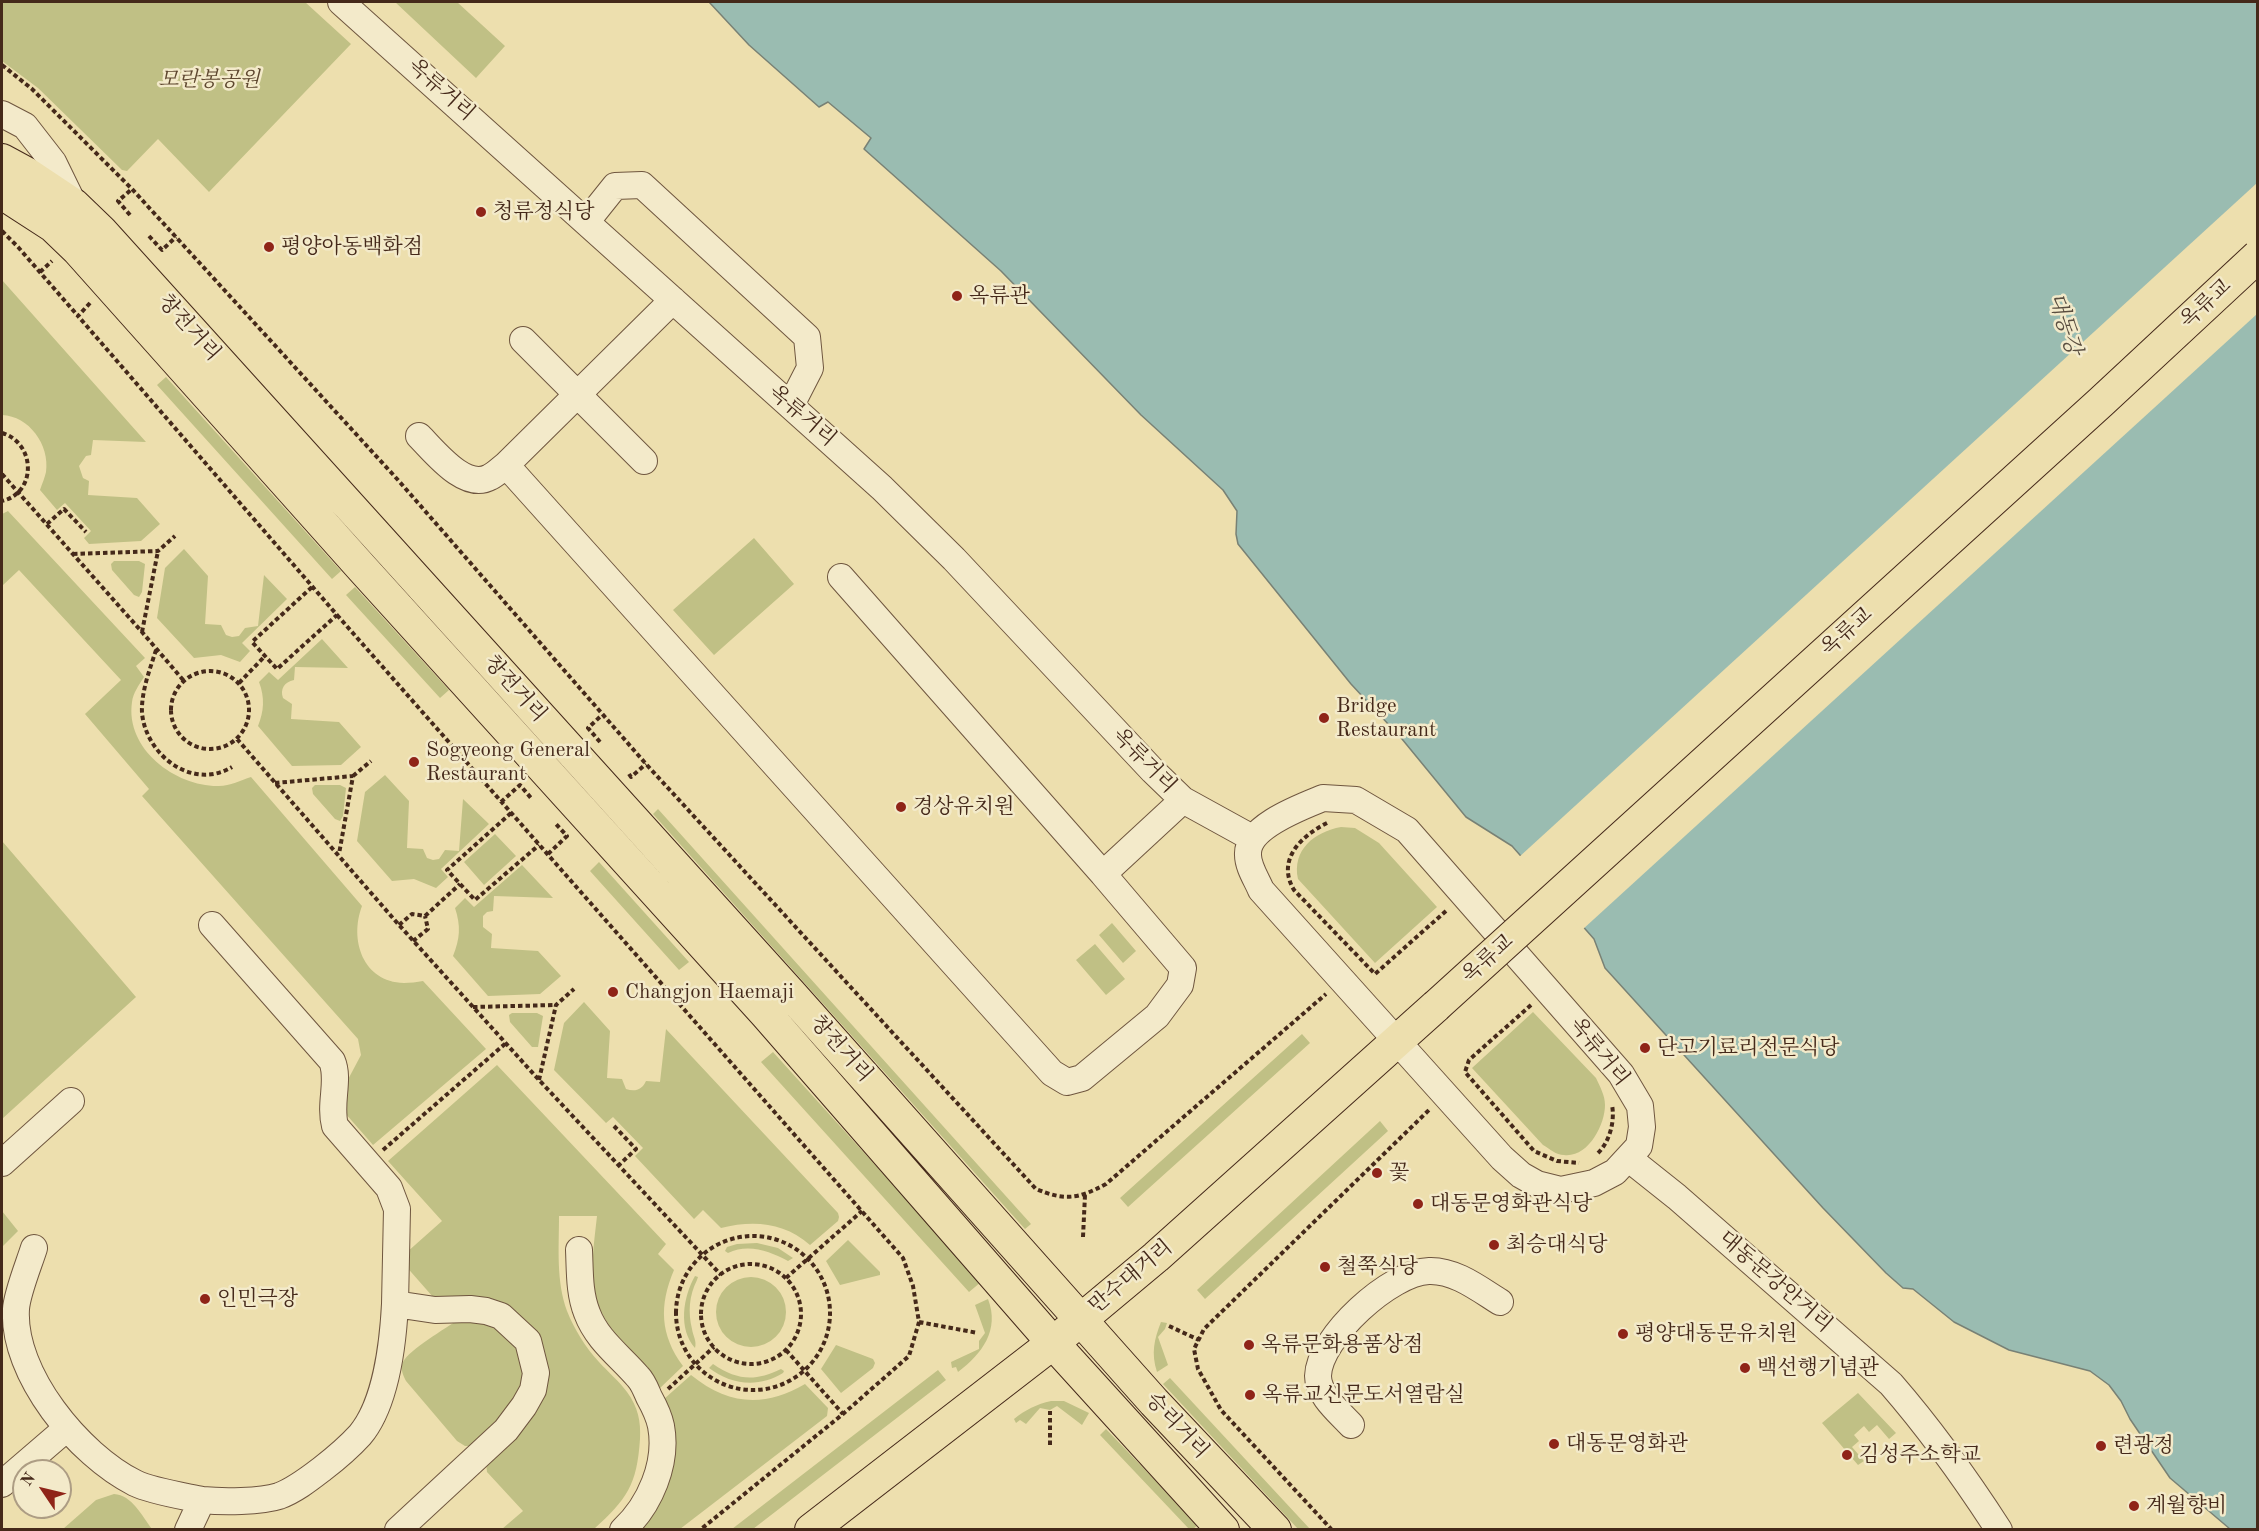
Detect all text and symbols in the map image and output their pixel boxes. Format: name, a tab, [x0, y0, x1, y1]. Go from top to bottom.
street label: 옥류거리	[402, 53, 480, 127]
park label: 모란봉공원	[158, 67, 260, 93]
place label: 청류정식당	[493, 199, 594, 225]
marker: 청류정식당	[474, 205, 488, 219]
place label: 평양아동백화점	[281, 234, 423, 260]
marker: 평양아동백화점	[262, 240, 276, 254]
street label: 옥류교	[2175, 274, 2237, 334]
place label: 옥류관	[969, 283, 1030, 309]
street label: 창전거리	[152, 289, 226, 367]
marker: 옥류관	[950, 289, 964, 303]
water label: 대동강	[2042, 290, 2086, 358]
street label: 옥류거리	[763, 380, 841, 452]
street label: 옥류교	[1816, 602, 1878, 662]
street label: 창전거리	[478, 650, 552, 728]
place label: Bridge Restaurant	[1336, 693, 1436, 743]
marker: Bridge Restaurant	[1317, 711, 1331, 725]
street label: 옥류거리	[1107, 723, 1181, 799]
place label: Sogyeong General Restaurant	[426, 737, 590, 787]
marker: Sogyeong General Restaurant	[407, 755, 421, 769]
place label: 경상유치원	[913, 794, 1014, 820]
marker: 경상유치원	[894, 800, 908, 814]
street label: 옥류교	[1457, 929, 1519, 989]
place label: Changjon Haemaji	[625, 979, 794, 1005]
marker: Changjon Haemaji	[606, 985, 620, 999]
street label: 창전거리	[804, 1010, 878, 1088]
street label: 옥류거리	[1564, 1013, 1634, 1091]
place label: 단고기료리전문식당	[1657, 1035, 1840, 1061]
marker: 단고기료리전문식당	[1638, 1041, 1652, 1055]
place label: 꽃	[1389, 1160, 1409, 1186]
marker: 꽃	[1370, 1166, 1384, 1180]
place label: 대동문영화관식당	[1430, 1191, 1592, 1217]
marker: 대동문영화관식당	[1411, 1197, 1425, 1211]
street label: 대동문강안거리	[1713, 1226, 1837, 1338]
place label: 최승대식당	[1506, 1232, 1607, 1258]
street label: 만수대거리	[1084, 1235, 1178, 1319]
marker: 최승대식당	[1487, 1238, 1501, 1252]
place label: 철쭉식당	[1337, 1254, 1418, 1280]
marker: 철쭉식당	[1318, 1260, 1332, 1274]
place label: 인민극장	[217, 1286, 298, 1312]
marker: 인민극장	[198, 1292, 212, 1306]
place label: 평양대동문유치원	[1635, 1321, 1797, 1347]
marker: 평양대동문유치원	[1616, 1327, 1630, 1341]
place label: 옥류문화용품상점	[1261, 1332, 1423, 1358]
marker: 옥류문화용품상점	[1242, 1338, 1256, 1352]
place label: 백선행기념관	[1757, 1355, 1879, 1381]
marker: 백선행기념관	[1738, 1361, 1752, 1375]
place label: 옥류교신문도서열람실	[1262, 1382, 1465, 1408]
street label: 승리거리	[1140, 1388, 1214, 1464]
marker: 옥류교신문도서열람실	[1243, 1388, 1257, 1402]
place label: 대동문영화관	[1566, 1431, 1688, 1457]
place label: 련광정	[2113, 1433, 2174, 1459]
marker: 대동문영화관	[1547, 1437, 1561, 1451]
marker: 련광정	[2094, 1439, 2108, 1453]
place label: 김성주소학교	[1859, 1442, 1981, 1468]
marker: 김성주소학교	[1840, 1448, 1854, 1462]
north arrow	[12, 1459, 72, 1519]
text: N	[19, 1470, 39, 1489]
place label: 계월향비	[2146, 1493, 2227, 1519]
marker: 계월향비	[2127, 1499, 2141, 1513]

